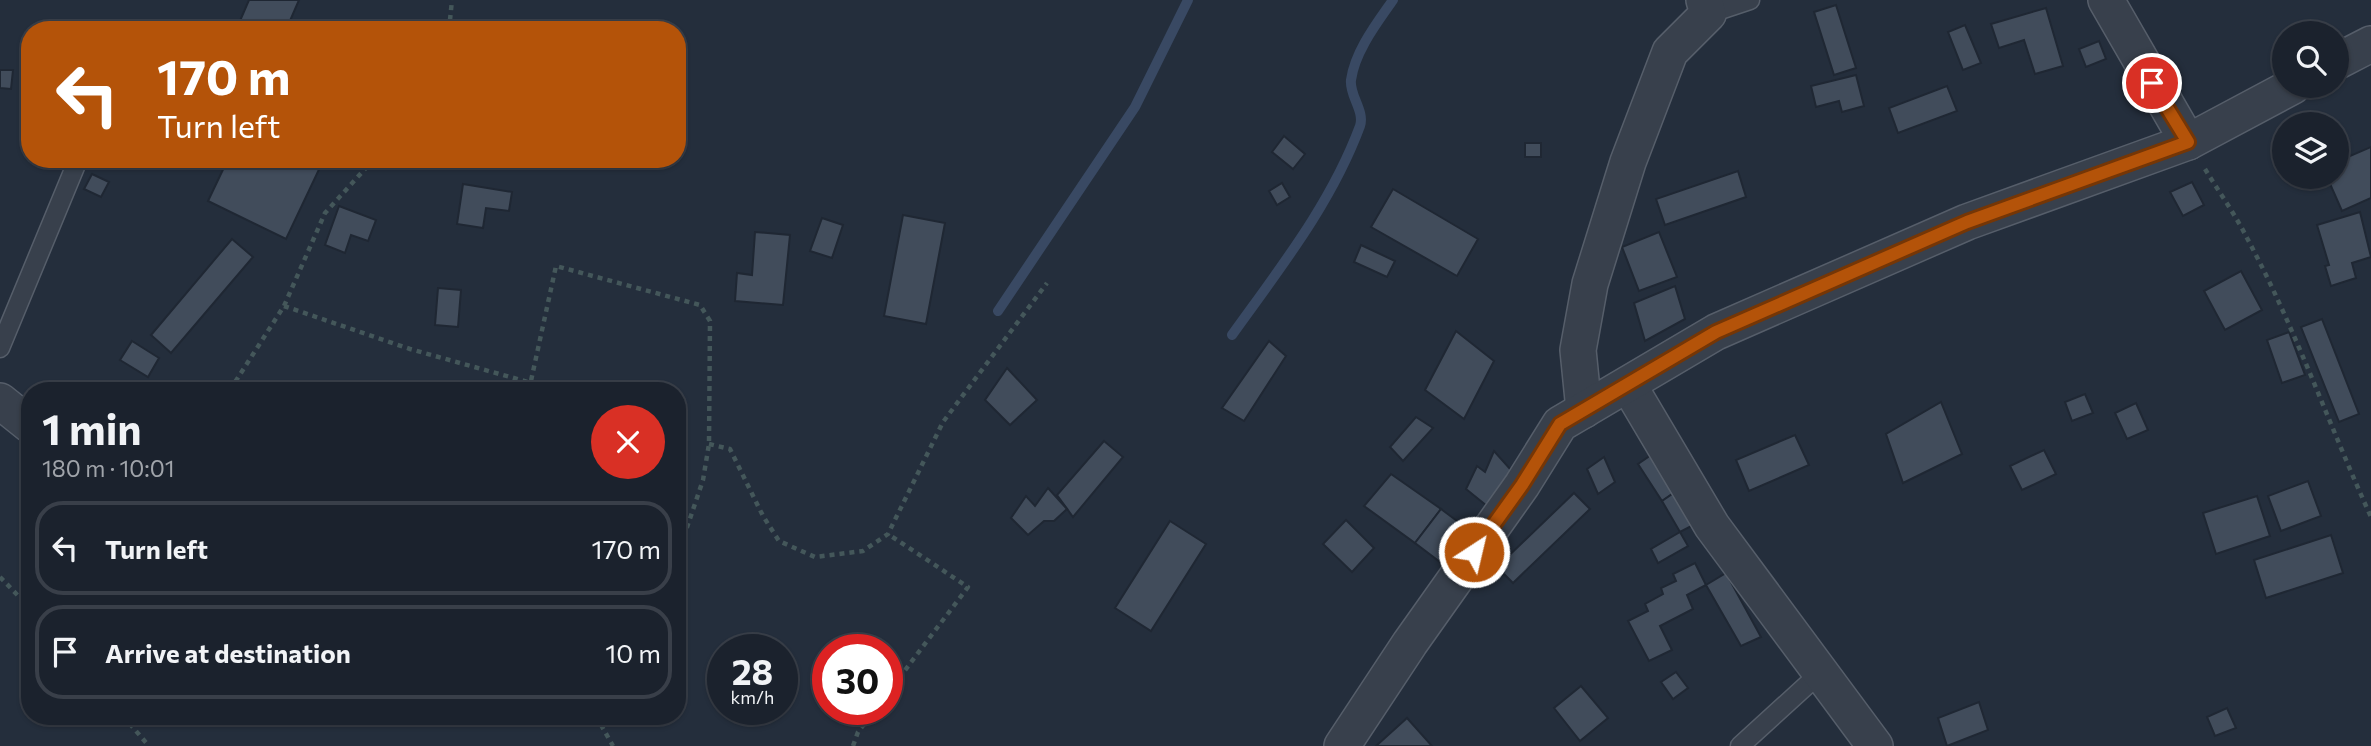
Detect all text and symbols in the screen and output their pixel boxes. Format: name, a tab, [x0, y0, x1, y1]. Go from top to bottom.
map controls	[2272, 21, 2349, 189]
button: search	[2272, 21, 2349, 98]
text: 170 m	[157, 45, 290, 105]
icon: left	[42, 49, 133, 140]
pin	[2122, 53, 2182, 113]
icon: arrive	[2133, 64, 2171, 102]
text: Turn left	[157, 105, 281, 145]
button: layers	[2272, 112, 2349, 189]
text: 1 min	[42, 402, 142, 454]
button: close	[591, 405, 665, 479]
text: 180 m · 10:01	[42, 454, 175, 482]
position arrow	[1437, 515, 1511, 589]
icon: left	[46, 529, 84, 567]
text: Turn left	[105, 533, 208, 564]
text: 170 m	[592, 533, 661, 564]
icon: arrive	[46, 633, 84, 671]
speed limit sign: 30	[812, 634, 903, 725]
text: Arrive at destination	[105, 637, 351, 668]
text: 10 m	[605, 637, 661, 668]
text: 28	[732, 649, 773, 692]
text: km/h	[731, 686, 774, 708]

